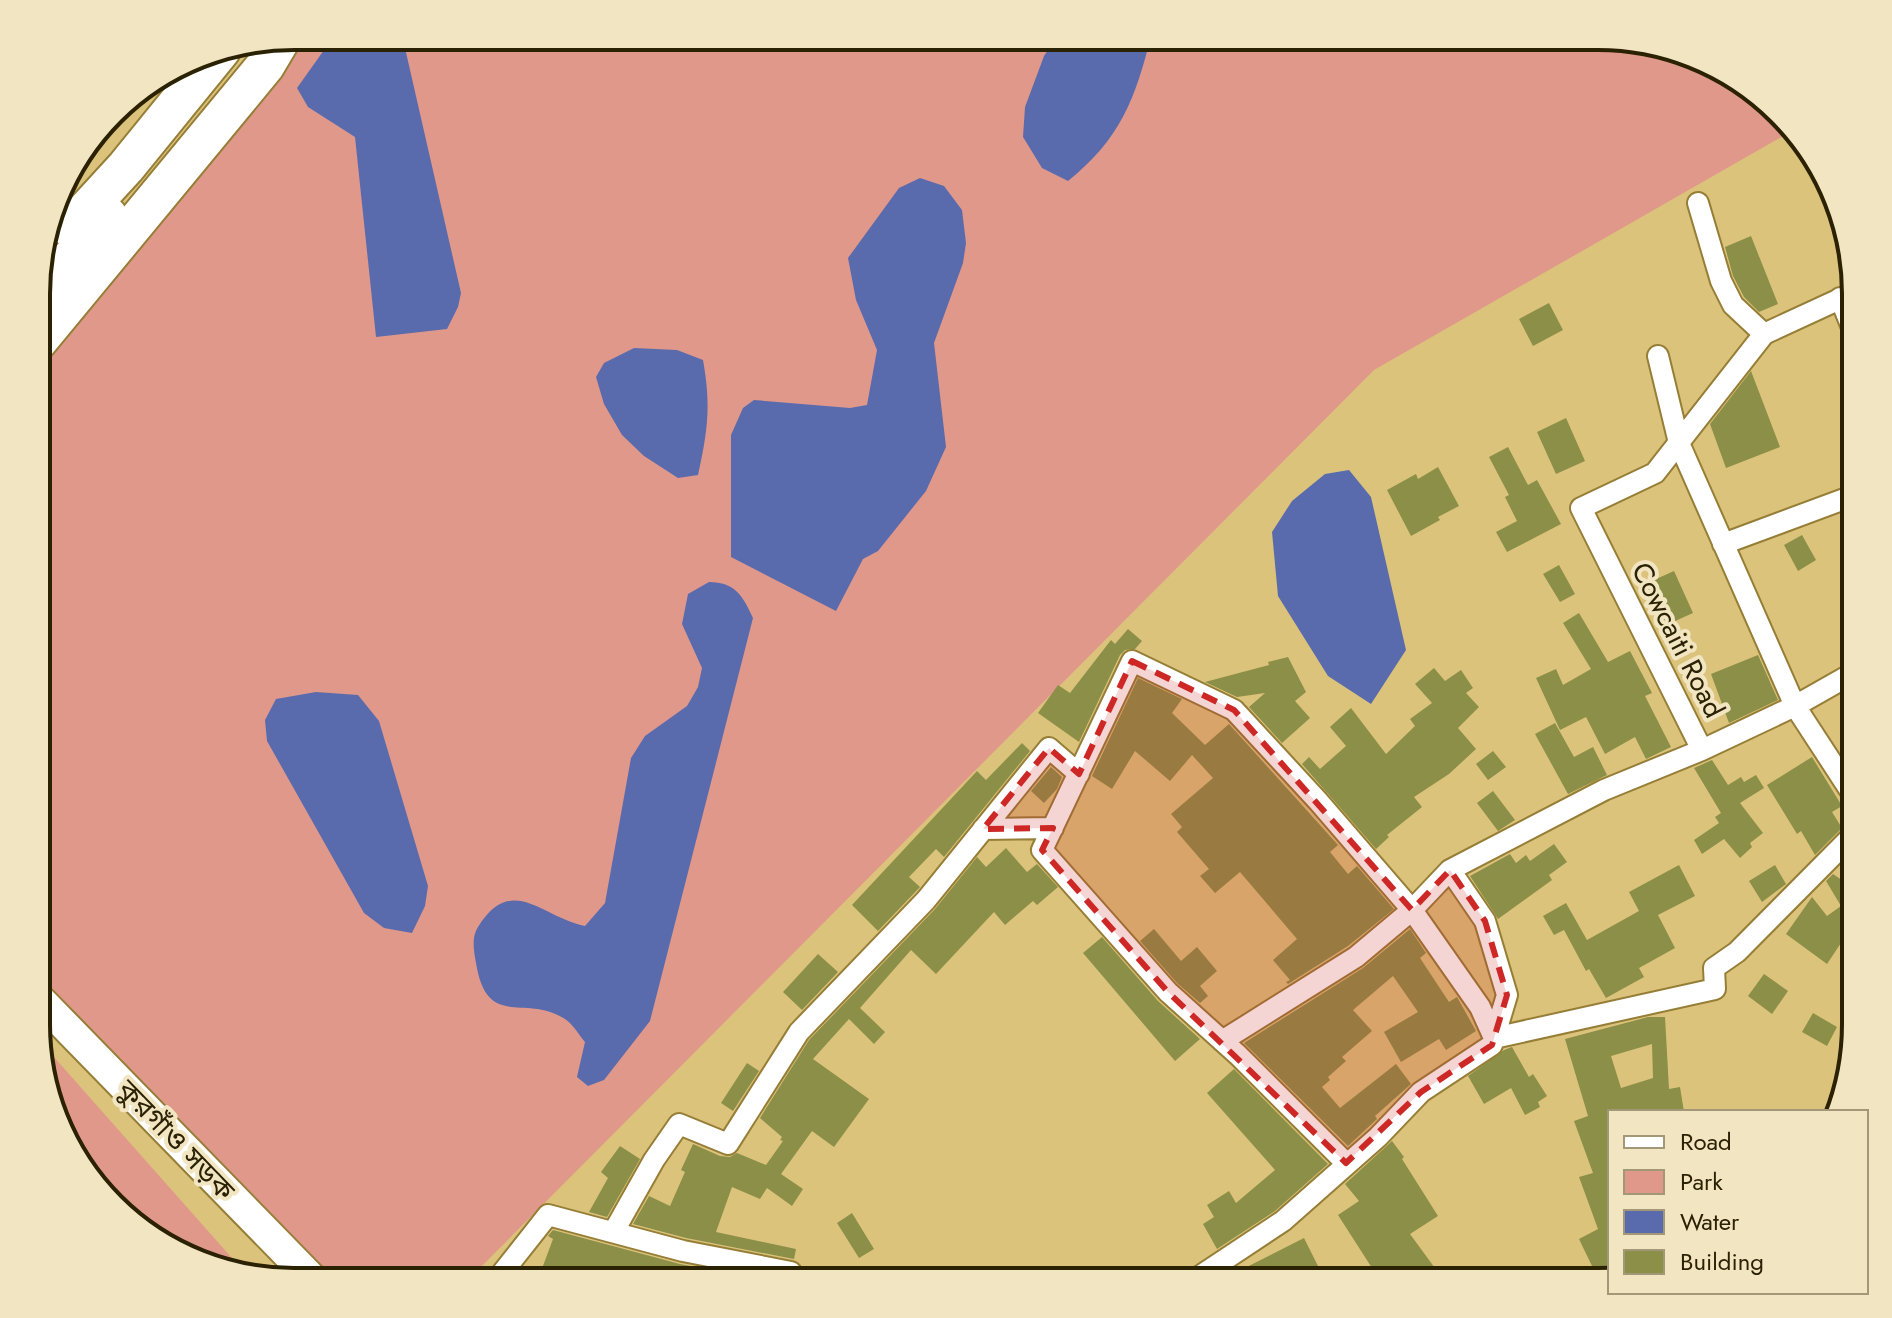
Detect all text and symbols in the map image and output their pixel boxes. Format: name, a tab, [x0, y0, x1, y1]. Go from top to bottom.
street label: Cowcaiti Road	[1621, 555, 1735, 725]
street label: কুরগাঁও সড়ক	[107, 1070, 244, 1210]
legend	[1608, 1110, 1868, 1294]
text: Road	[1680, 1124, 1732, 1159]
text: Park	[1680, 1164, 1723, 1199]
text: Water	[1680, 1204, 1740, 1239]
text: Building	[1680, 1244, 1764, 1279]

